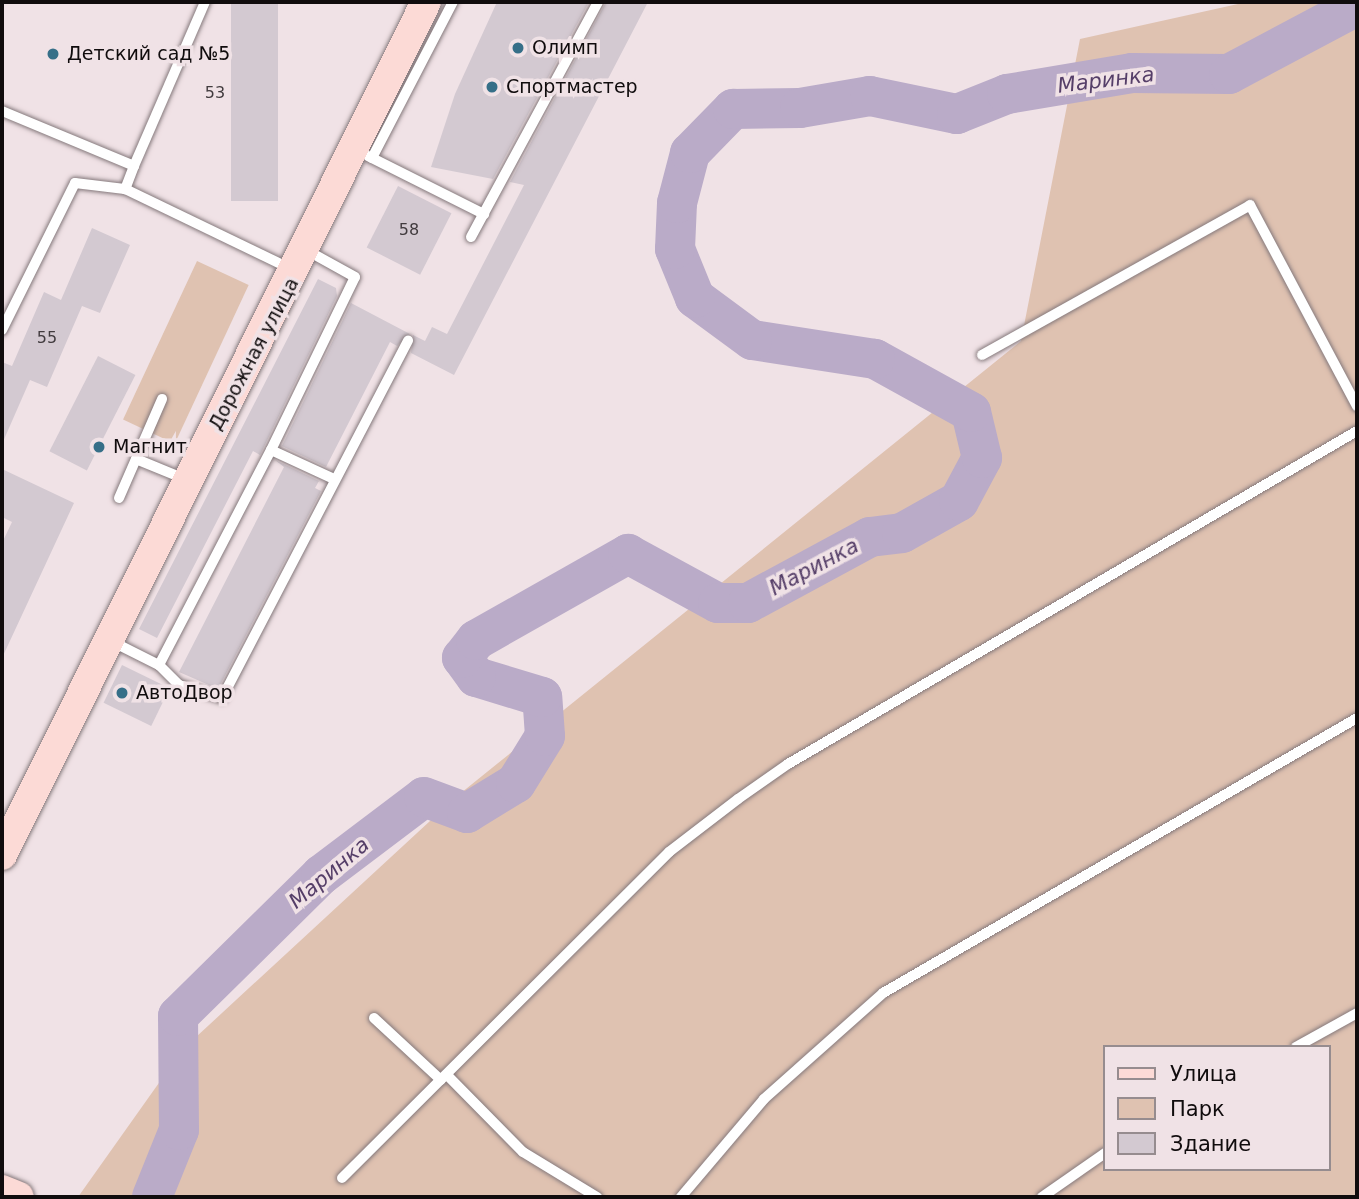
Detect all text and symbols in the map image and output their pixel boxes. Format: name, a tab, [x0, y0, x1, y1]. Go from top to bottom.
place label: Олимп	[532, 37, 598, 59]
marker: Олимп	[510, 40, 526, 56]
place label: Детский сад №5	[67, 43, 230, 65]
marker: Детский сад №5	[45, 46, 61, 62]
water label: Маринка	[1056, 62, 1156, 98]
place label: Спортмастер	[506, 76, 638, 98]
marker: Спортмастер	[484, 79, 500, 95]
house number: 53	[205, 83, 225, 103]
house number: 58	[399, 220, 419, 240]
street label: Дорожная улица	[204, 274, 304, 434]
house number: 55	[37, 328, 57, 348]
place label: Магнит	[113, 436, 187, 458]
marker: Магнит	[91, 439, 107, 455]
water label: Маринка	[765, 533, 863, 601]
place label: АвтоДвор	[136, 682, 233, 704]
marker: АвтоДвор	[114, 685, 130, 701]
water label: Маринка	[284, 832, 374, 914]
legend	[1104, 1045, 1331, 1171]
text: Улица	[1170, 1062, 1237, 1086]
text: Парк	[1170, 1097, 1225, 1121]
text: Здание	[1170, 1132, 1251, 1156]

